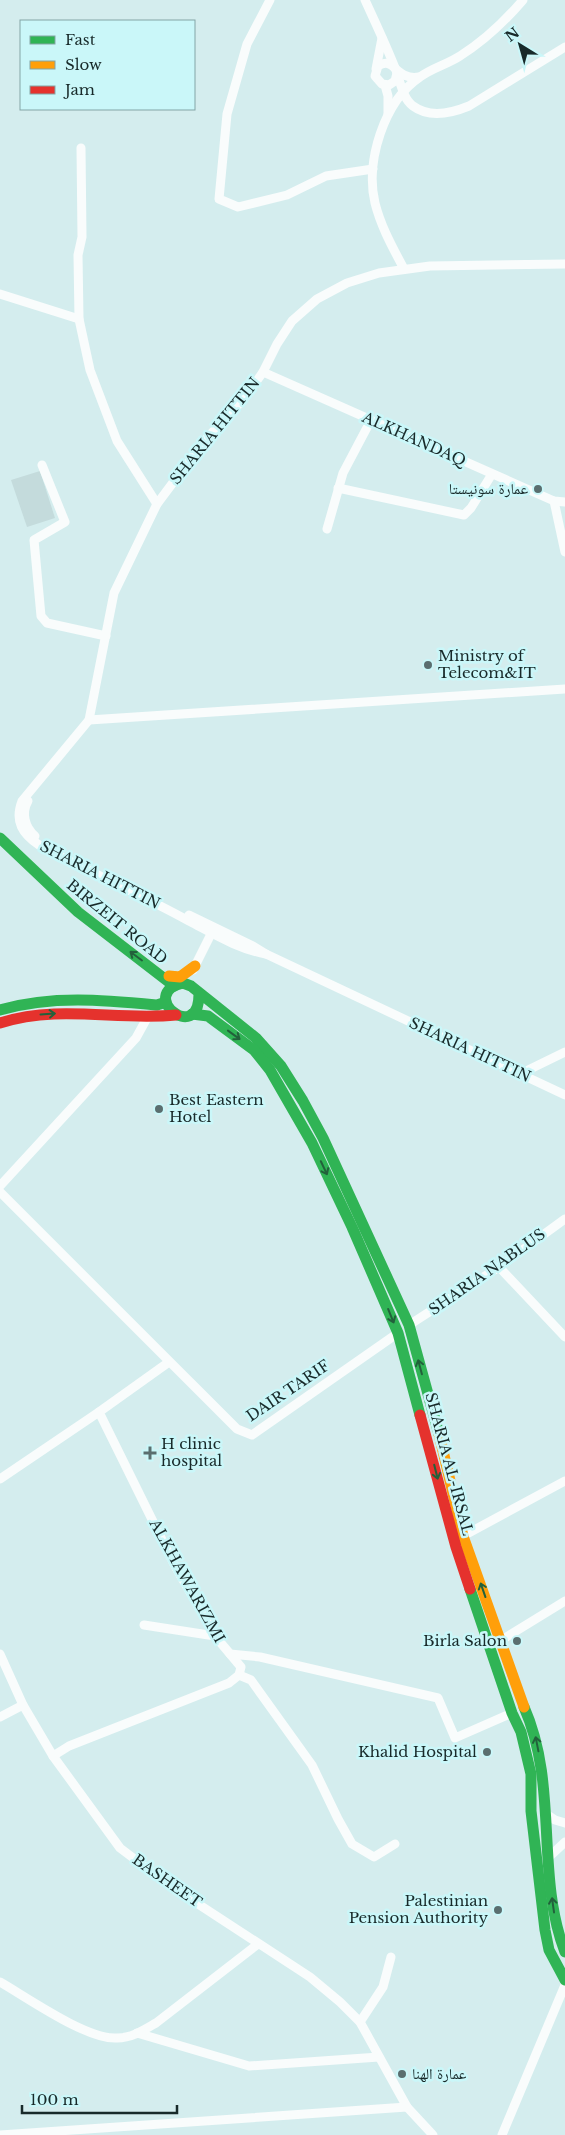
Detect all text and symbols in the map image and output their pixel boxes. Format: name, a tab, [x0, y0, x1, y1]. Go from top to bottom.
legend	[20, 20, 195, 110]
north arrow	[495, 20, 545, 70]
text: N	[502, 23, 523, 46]
text: Fast	[65, 30, 96, 49]
text: Slow	[65, 55, 102, 74]
text: Jam	[63, 80, 95, 99]
street label: SHARIA HITTIN	[166, 373, 264, 488]
street label: ALKHANDAQ	[359, 407, 469, 470]
place label: عمارة سونيستا	[449, 479, 528, 498]
marker: عمارة سونيستا	[532, 483, 544, 495]
place label: Ministry of Telecom&IT	[438, 646, 536, 682]
marker: Ministry of Telecom&IT	[422, 659, 434, 671]
street label: SHARIA HITTIN	[37, 836, 164, 913]
street label: BIRZEIT ROAD	[63, 875, 172, 968]
one-way arrow	[129, 951, 143, 961]
one-way arrow	[39, 1009, 55, 1018]
street label: SHARIA HITTIN	[406, 1013, 534, 1086]
one-way arrow	[227, 1029, 240, 1040]
place label: Best Eastern Hotel	[169, 1090, 264, 1126]
marker: Best Eastern Hotel	[153, 1103, 165, 1115]
one-way arrow	[320, 1160, 329, 1175]
street label: SHARIA NABLUS	[425, 1224, 549, 1319]
one-way arrow	[387, 1308, 396, 1323]
street label: DAIR TARIF	[242, 1356, 333, 1425]
one-way arrow	[415, 1359, 424, 1375]
street label: SHARIA AL-IRSAL	[421, 1390, 478, 1537]
place label: H clinic hospital	[161, 1434, 222, 1470]
marker: H clinic hospital	[143, 1446, 157, 1460]
one-way arrow	[432, 1463, 441, 1479]
street label: ALKHAWARIZMI	[145, 1515, 229, 1646]
one-way arrow	[478, 1583, 487, 1599]
place label: Birla Salon	[423, 1631, 507, 1650]
marker: Birla Salon	[511, 1635, 523, 1647]
one-way arrow	[531, 1736, 541, 1752]
place label: Khalid Hospital	[358, 1742, 477, 1761]
marker: Khalid Hospital	[481, 1746, 493, 1758]
street label: BASHEET	[129, 1850, 206, 1911]
place label: Palestinian Pension Authority	[349, 1891, 488, 1927]
one-way arrow	[548, 1897, 558, 1913]
marker: Palestinian Pension Authority	[492, 1904, 504, 1916]
place label: عمارة الهنا	[412, 2064, 467, 2083]
marker: عمارة الهنا	[396, 2068, 408, 2080]
scale bar	[22, 2082, 178, 2114]
text: 100 m	[30, 2090, 79, 2109]

